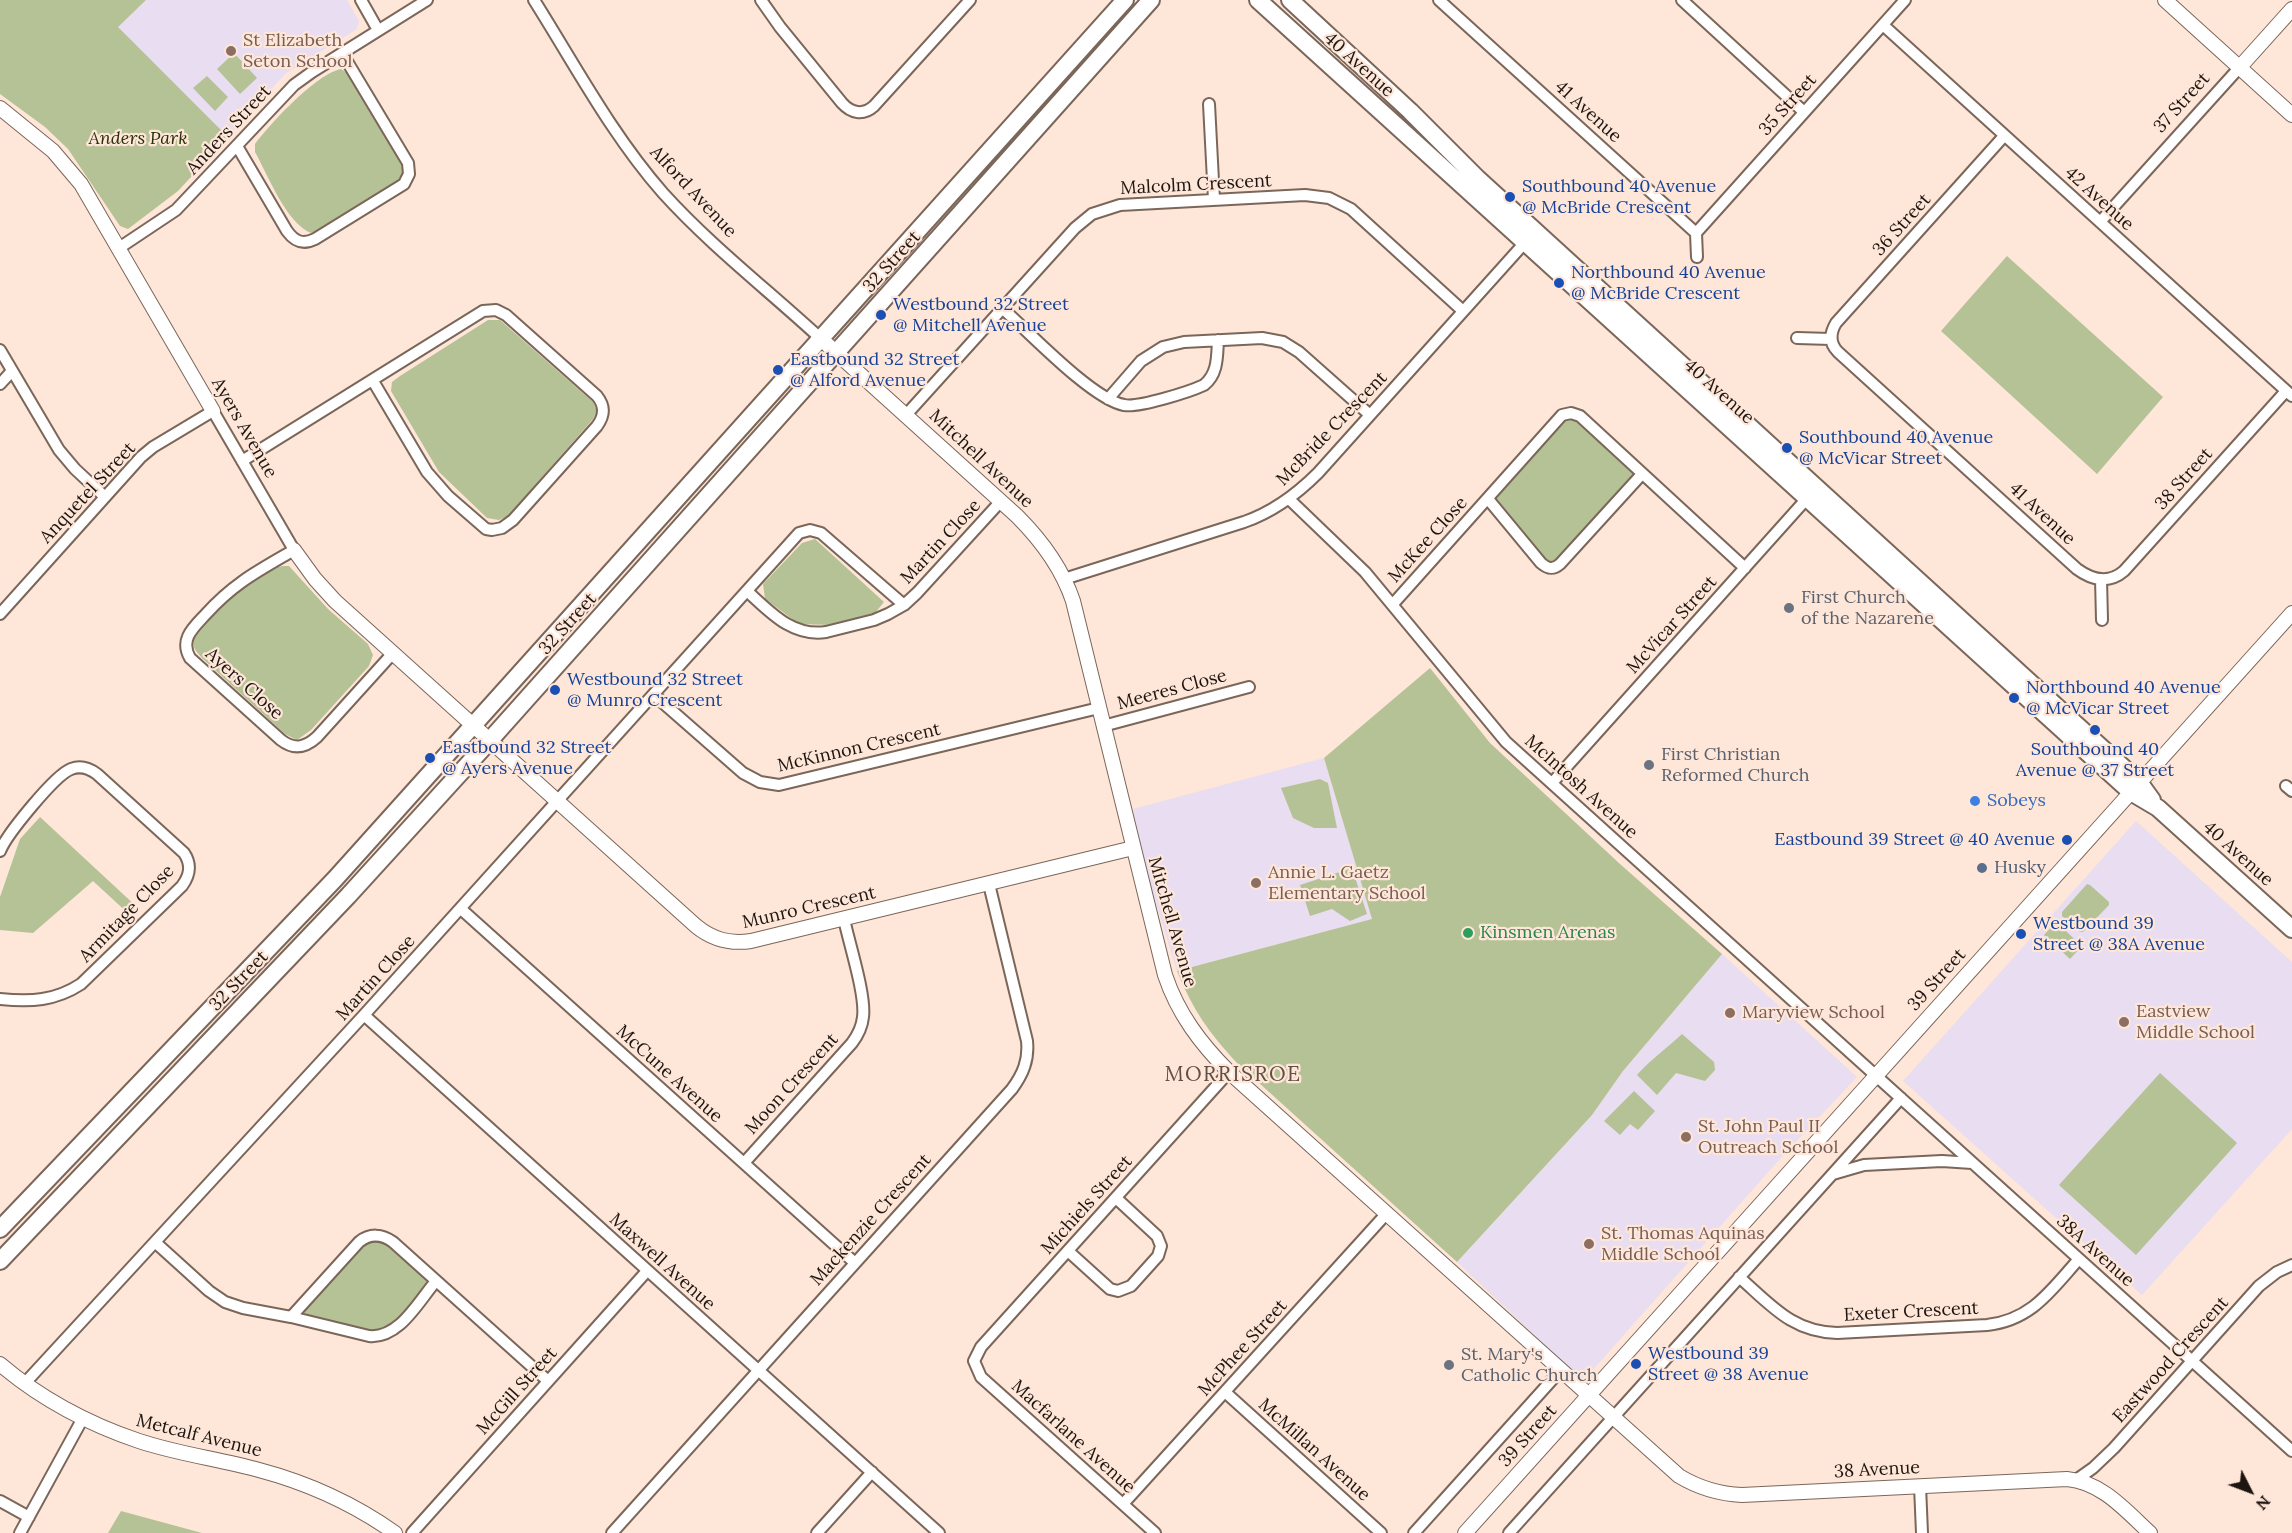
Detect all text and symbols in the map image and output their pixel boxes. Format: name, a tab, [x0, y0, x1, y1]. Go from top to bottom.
street label: 40 Avenue	[1320, 28, 1398, 102]
place label: St Elizabeth Seton School	[243, 30, 353, 72]
marker: St Elizabeth Seton School	[224, 44, 238, 58]
street label: 37 Street	[2149, 68, 2215, 138]
street label: 35 Street	[1755, 70, 1821, 140]
street label: 41 Avenue	[1550, 76, 1626, 148]
street label: Anders Street	[182, 81, 276, 179]
park label: Anders Park	[88, 128, 188, 150]
street label: Alford Avenue	[645, 142, 741, 242]
street label: 42 Avenue	[2060, 162, 2138, 236]
street label: Malcolm Crescent	[1120, 170, 1272, 200]
place label: Southbound 40 Avenue @ McBride Crescent	[1522, 176, 1716, 219]
street label: 36 Street	[1868, 189, 1936, 261]
marker: Southbound 40 Avenue @ McBride Crescent	[1503, 190, 1517, 204]
street label: 32 Street	[859, 227, 925, 297]
place label: Northbound 40 Avenue @ McBride Crescent	[1571, 262, 1766, 304]
marker: Northbound 40 Avenue @ McBride Crescent	[1552, 276, 1566, 290]
place label: Westbound 32 Street @ Mitchell Avenue	[893, 294, 1069, 336]
marker: Westbound 32 Street @ Mitchell Avenue	[874, 308, 888, 322]
place label: Eastbound 32 Street @ Alford Avenue	[790, 349, 959, 392]
street label: 40 Avenue	[1680, 355, 1758, 429]
marker: Eastbound 32 Street @ Alford Avenue	[771, 363, 785, 377]
street label: McBride Crescent	[1272, 368, 1392, 490]
street label: Ayers Avenue	[207, 374, 281, 482]
street label: Mitchell Avenue	[924, 405, 1038, 513]
place label: Southbound 40 Avenue @ McVicar Street	[1799, 427, 1993, 470]
street label: Anquetel Street	[36, 438, 140, 548]
marker: Southbound 40 Avenue @ McVicar Street	[1780, 441, 1794, 455]
street label: 38 Street	[2151, 444, 2217, 514]
street label: 41 Avenue	[2005, 478, 2079, 550]
street label: McKee Close	[1384, 493, 1472, 587]
street label: Martin Close	[896, 495, 986, 589]
street label: McVicar Street	[1622, 572, 1722, 678]
place label: First Church of the Nazarene	[1801, 587, 1934, 630]
street label: 32 Street	[535, 589, 601, 659]
marker: First Church of the Nazarene	[1782, 601, 1796, 615]
street label: Ayers Close	[201, 644, 287, 724]
street label: Meeres Close	[1115, 665, 1229, 715]
place label: Westbound 32 Street @ Munro Crescent	[567, 669, 743, 712]
place label: Northbound 40 Avenue @ McVicar Street	[2026, 677, 2221, 720]
marker: Westbound 32 Street @ Munro Crescent	[548, 683, 562, 697]
marker: Northbound 40 Avenue @ McVicar Street	[2007, 691, 2021, 705]
street label: McKinnon Crescent	[776, 719, 942, 777]
marker: Southbound 40 Avenue @ 37 Street	[2088, 723, 2102, 737]
street label: McIntosh Avenue	[1520, 731, 1642, 843]
place label: Eastbound 32 Street @ Ayers Avenue	[442, 737, 611, 780]
place label: Southbound 40 Avenue @ 37 Street	[2016, 739, 2174, 782]
place label: First Christian Reformed Church	[1661, 744, 1810, 786]
marker: Eastbound 32 Street @ Ayers Avenue	[423, 751, 437, 765]
marker: First Christian Reformed Church	[1642, 758, 1656, 772]
place label: Sobeys	[1987, 790, 2046, 812]
marker: Sobeys	[1968, 794, 1982, 808]
street label: 40 Avenue	[2199, 817, 2277, 891]
place label: Eastbound 39 Street @ 40 Avenue	[1774, 829, 2055, 851]
marker: Eastbound 39 Street @ 40 Avenue	[2060, 833, 2074, 847]
street label: Mitchell Avenue	[1143, 854, 1201, 990]
place label: Husky	[1994, 857, 2046, 879]
street label: Armitage Close	[75, 861, 179, 967]
marker: Husky	[1975, 861, 1989, 875]
place label: Annie L. Gaetz Elementary School	[1268, 862, 1426, 904]
marker: Annie L. Gaetz Elementary School	[1249, 876, 1263, 890]
street label: Munro Crescent	[740, 882, 878, 934]
place label: Westbound 39 Street @ 38A Avenue	[2033, 913, 2205, 956]
place label: Kinsmen Arenas	[1480, 922, 1615, 944]
marker: Kinsmen Arenas	[1461, 926, 1475, 940]
marker: Westbound 39 Street @ 38A Avenue	[2014, 927, 2028, 941]
street label: Martin Close	[332, 931, 420, 1025]
street label: 39 Street	[1903, 944, 1971, 1016]
street label: 32 Street	[205, 946, 273, 1016]
place label: Eastview Middle School	[2136, 1001, 2255, 1044]
place label: Maryview School	[1742, 1002, 1885, 1024]
marker: Maryview School	[1723, 1006, 1737, 1020]
marker: Eastview Middle School	[2117, 1015, 2131, 1029]
street label: McCune Avenue	[611, 1021, 727, 1127]
street label: Moon Crescent	[741, 1029, 843, 1139]
district label: MORRISROE	[1164, 1062, 1302, 1088]
place label: St. John Paul II Outreach School	[1698, 1116, 1838, 1158]
marker: St. John Paul II Outreach School	[1679, 1130, 1693, 1144]
street label: Mackenzie Crescent	[806, 1150, 936, 1290]
street label: Michiels Street	[1037, 1151, 1137, 1259]
street label: Maxwell Avenue	[605, 1209, 719, 1315]
street label: 38A Avenue	[2052, 1210, 2138, 1292]
place label: St. Thomas Aquinas Middle School	[1601, 1223, 1765, 1266]
marker: St. Thomas Aquinas Middle School	[1582, 1237, 1596, 1251]
street label: Eastwood Crescent	[2109, 1293, 2233, 1427]
street label: McPhee Street	[1194, 1295, 1292, 1401]
street label: Exeter Crescent	[1843, 1298, 1979, 1326]
street label: McGill Street	[472, 1343, 562, 1439]
place label: Westbound 39 Street @ 38 Avenue	[1648, 1343, 1809, 1386]
place label: St. Mary's Catholic Church	[1461, 1344, 1597, 1386]
marker: Westbound 39 Street @ 38 Avenue	[1629, 1357, 1643, 1371]
marker: St. Mary's Catholic Church	[1442, 1358, 1456, 1372]
street label: Macfarlane Avenue	[1007, 1376, 1139, 1498]
street label: McMillan Avenue	[1254, 1394, 1374, 1506]
street label: 39 Street	[1494, 1400, 1562, 1472]
street label: Metcalf Avenue	[134, 1410, 264, 1462]
street label: 38 Avenue	[1834, 1457, 1920, 1483]
north arrow	[2220, 1461, 2280, 1521]
text: N	[2252, 1492, 2275, 1514]

